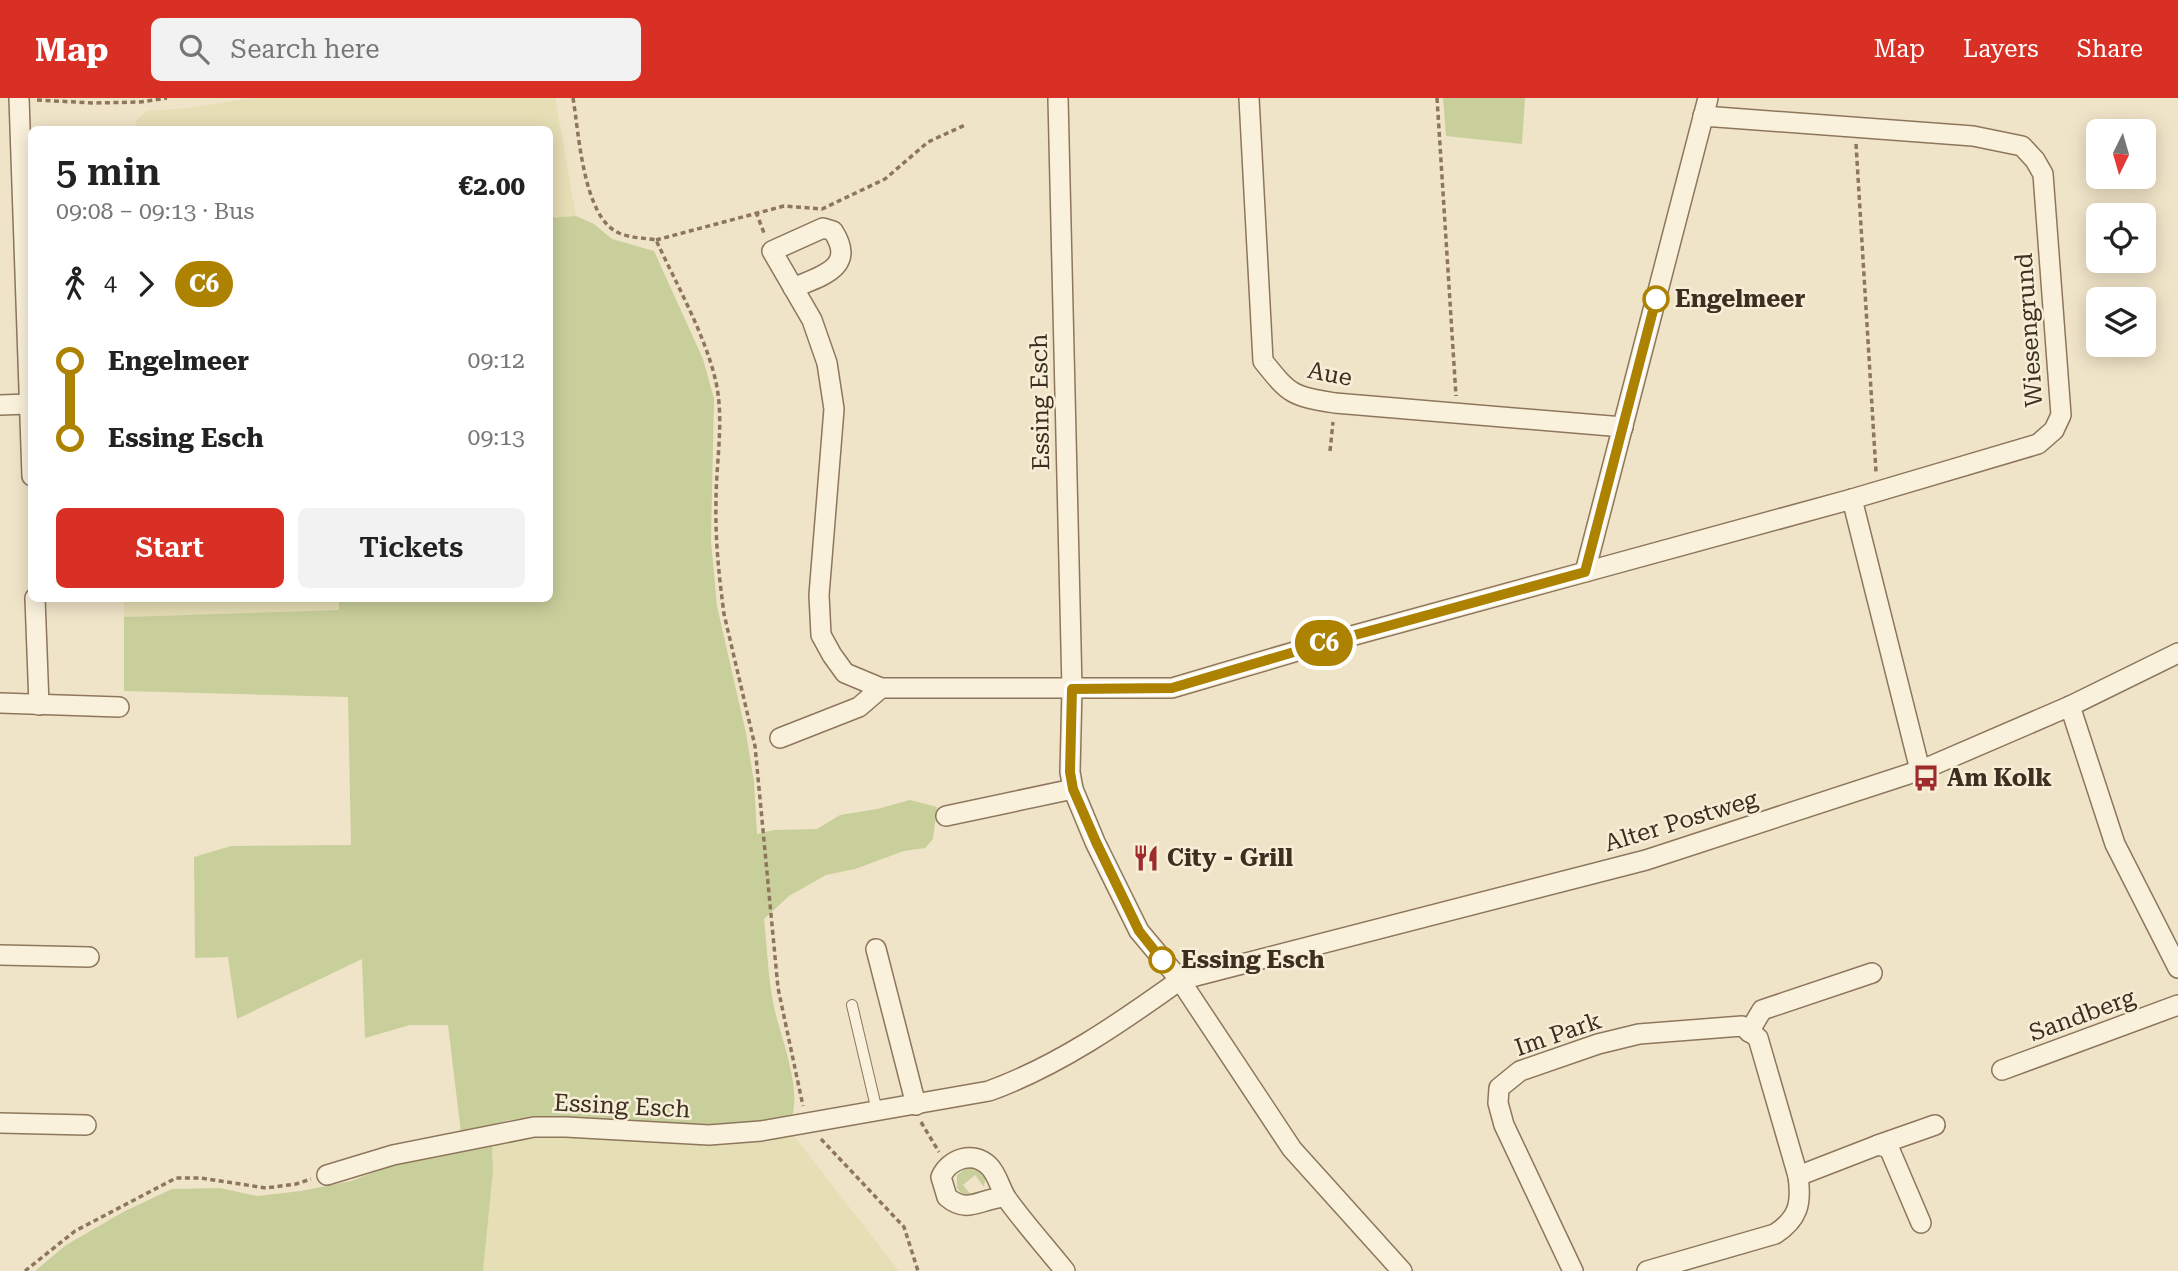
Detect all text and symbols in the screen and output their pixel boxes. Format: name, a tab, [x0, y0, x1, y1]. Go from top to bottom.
search box	[151, 18, 641, 81]
text: Map	[35, 30, 109, 69]
icon: search	[175, 30, 213, 68]
text: Search here	[231, 34, 380, 64]
text: Map	[1874, 35, 1925, 63]
text: Layers	[1963, 35, 2039, 63]
text: Share	[2077, 35, 2143, 63]
north arrow	[2086, 119, 2156, 189]
map controls	[2086, 119, 2156, 357]
text: 5 min	[56, 150, 161, 194]
text: €2.00	[459, 171, 525, 201]
text: 09:08 – 09:13 · Bus	[56, 198, 254, 225]
button: locate	[2086, 203, 2156, 273]
street label: Wiesengrund	[2010, 252, 2048, 408]
icon: walk	[56, 265, 94, 303]
icon: forward	[127, 265, 165, 303]
text: 4	[104, 270, 117, 297]
text: C6	[189, 270, 219, 298]
place label: Engelmeer	[1675, 285, 1805, 313]
marker: Engelmeer	[1643, 286, 1669, 312]
button: layers	[2086, 287, 2156, 357]
street label: Essing Esch	[1025, 333, 1055, 471]
text: Engelmeer	[108, 346, 249, 376]
text: 09:12	[468, 347, 525, 374]
street label: Aue	[1305, 356, 1355, 392]
text: Essing Esch	[108, 423, 264, 453]
text: 09:13	[468, 424, 525, 451]
button: Start	[56, 508, 284, 588]
button: Tickets	[298, 508, 525, 588]
line badge: C6	[1292, 620, 1356, 666]
text: C6	[1309, 629, 1339, 657]
bus stop icon: Am Kolk	[1911, 763, 1941, 793]
place label: Am Kolk	[1947, 764, 2052, 792]
street label: Alter Postweg	[1601, 784, 1761, 858]
restaurant icon: City - Grill	[1131, 843, 1161, 873]
place label: City - Grill	[1167, 844, 1293, 872]
place label: Essing Esch	[1181, 946, 1325, 974]
marker: Essing Esch	[1149, 947, 1175, 973]
street label: Sandberg	[2025, 983, 2139, 1047]
street label: Im Park	[1511, 1006, 1605, 1062]
street label: Essing Esch	[553, 1088, 691, 1124]

